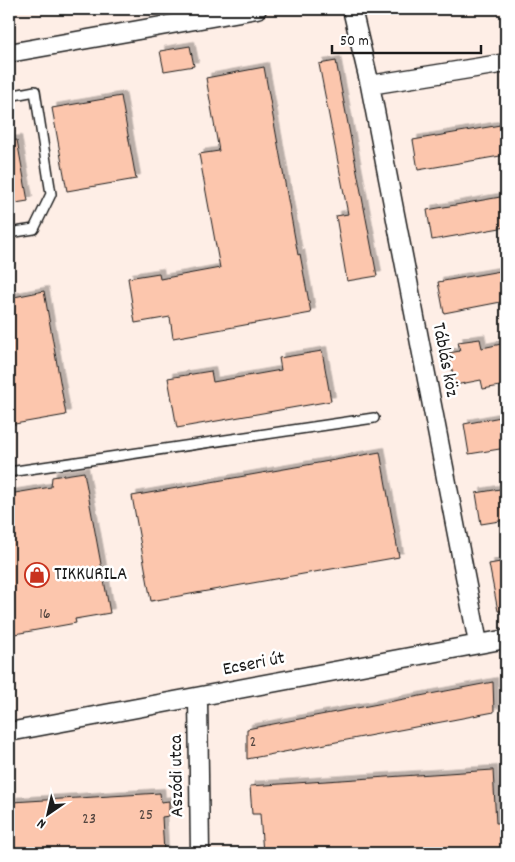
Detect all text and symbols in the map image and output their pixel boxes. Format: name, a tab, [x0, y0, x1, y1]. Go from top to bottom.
scale bar	[332, 22, 481, 54]
text: 50 m	[340, 31, 369, 53]
street label: Táblás köz	[424, 321, 464, 399]
shop icon: TIKKURILA	[24, 562, 50, 588]
place label: TIKKURILA	[54, 562, 128, 589]
house number: 16	[39, 603, 51, 626]
street label: Ecseri út	[221, 646, 287, 684]
house number: 2	[250, 731, 257, 754]
street label: Aszódi utca	[164, 733, 192, 818]
north arrow	[22, 790, 72, 840]
house number: 25	[139, 804, 153, 827]
house number: 23	[82, 808, 96, 831]
text: N	[33, 813, 50, 833]

